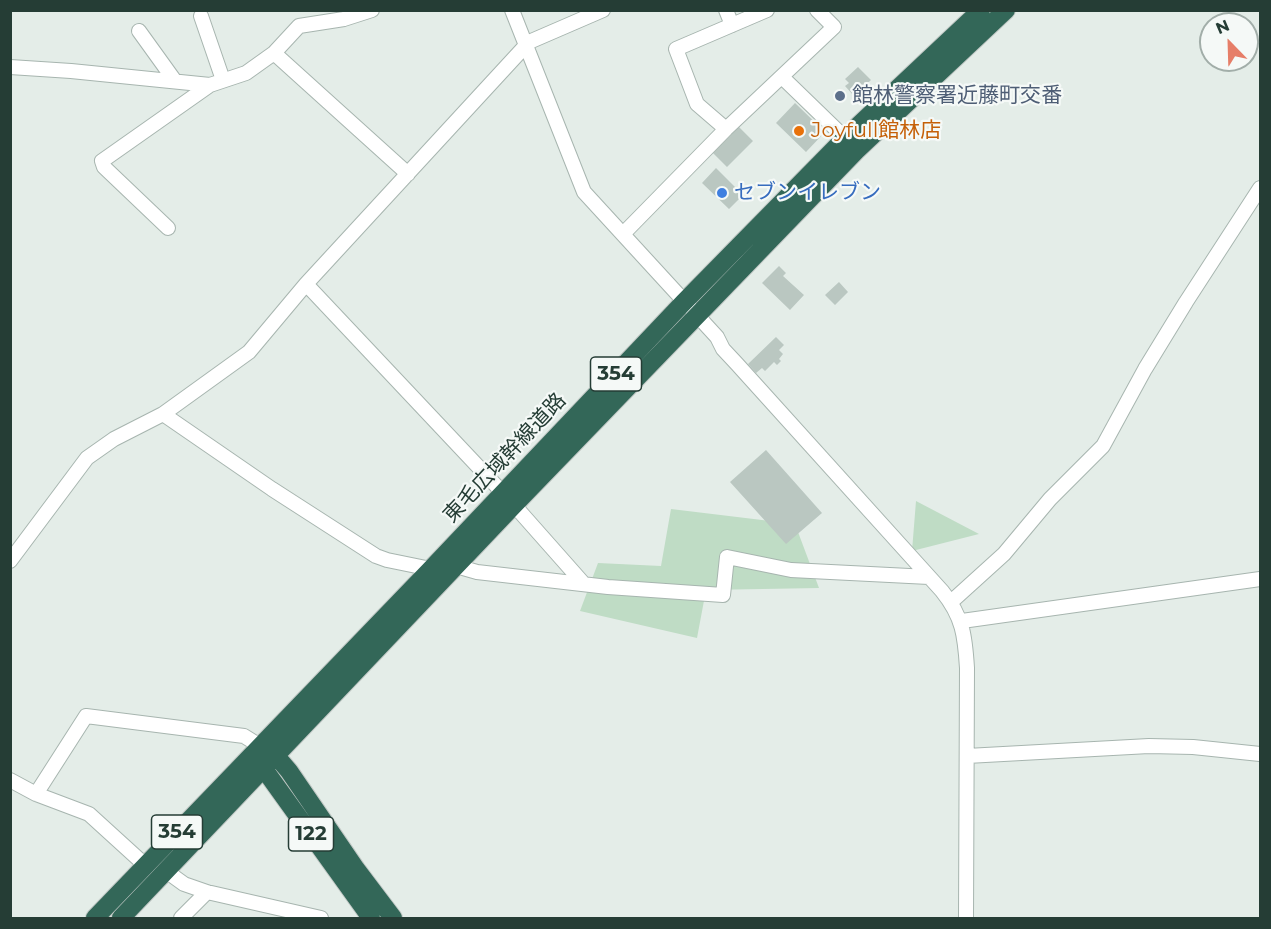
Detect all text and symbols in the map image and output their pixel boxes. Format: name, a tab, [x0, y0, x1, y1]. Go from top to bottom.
north arrow	[1199, 12, 1259, 72]
text: N	[1213, 16, 1232, 38]
place label: 館林警察署近藤町交番	[852, 83, 1062, 109]
marker: 館林警察署近藤町交番	[833, 89, 847, 103]
place label: Joyfull館林店	[811, 118, 941, 144]
marker: Joyfull館林店	[792, 124, 806, 138]
place label: セブンイレブン	[734, 180, 881, 206]
marker: セブンイレブン	[715, 186, 729, 200]
road number: 354	[590, 357, 642, 391]
street label: 東毛広域幹線道路	[438, 388, 572, 528]
road number: 354	[152, 815, 202, 849]
road number: 122	[288, 817, 334, 851]

